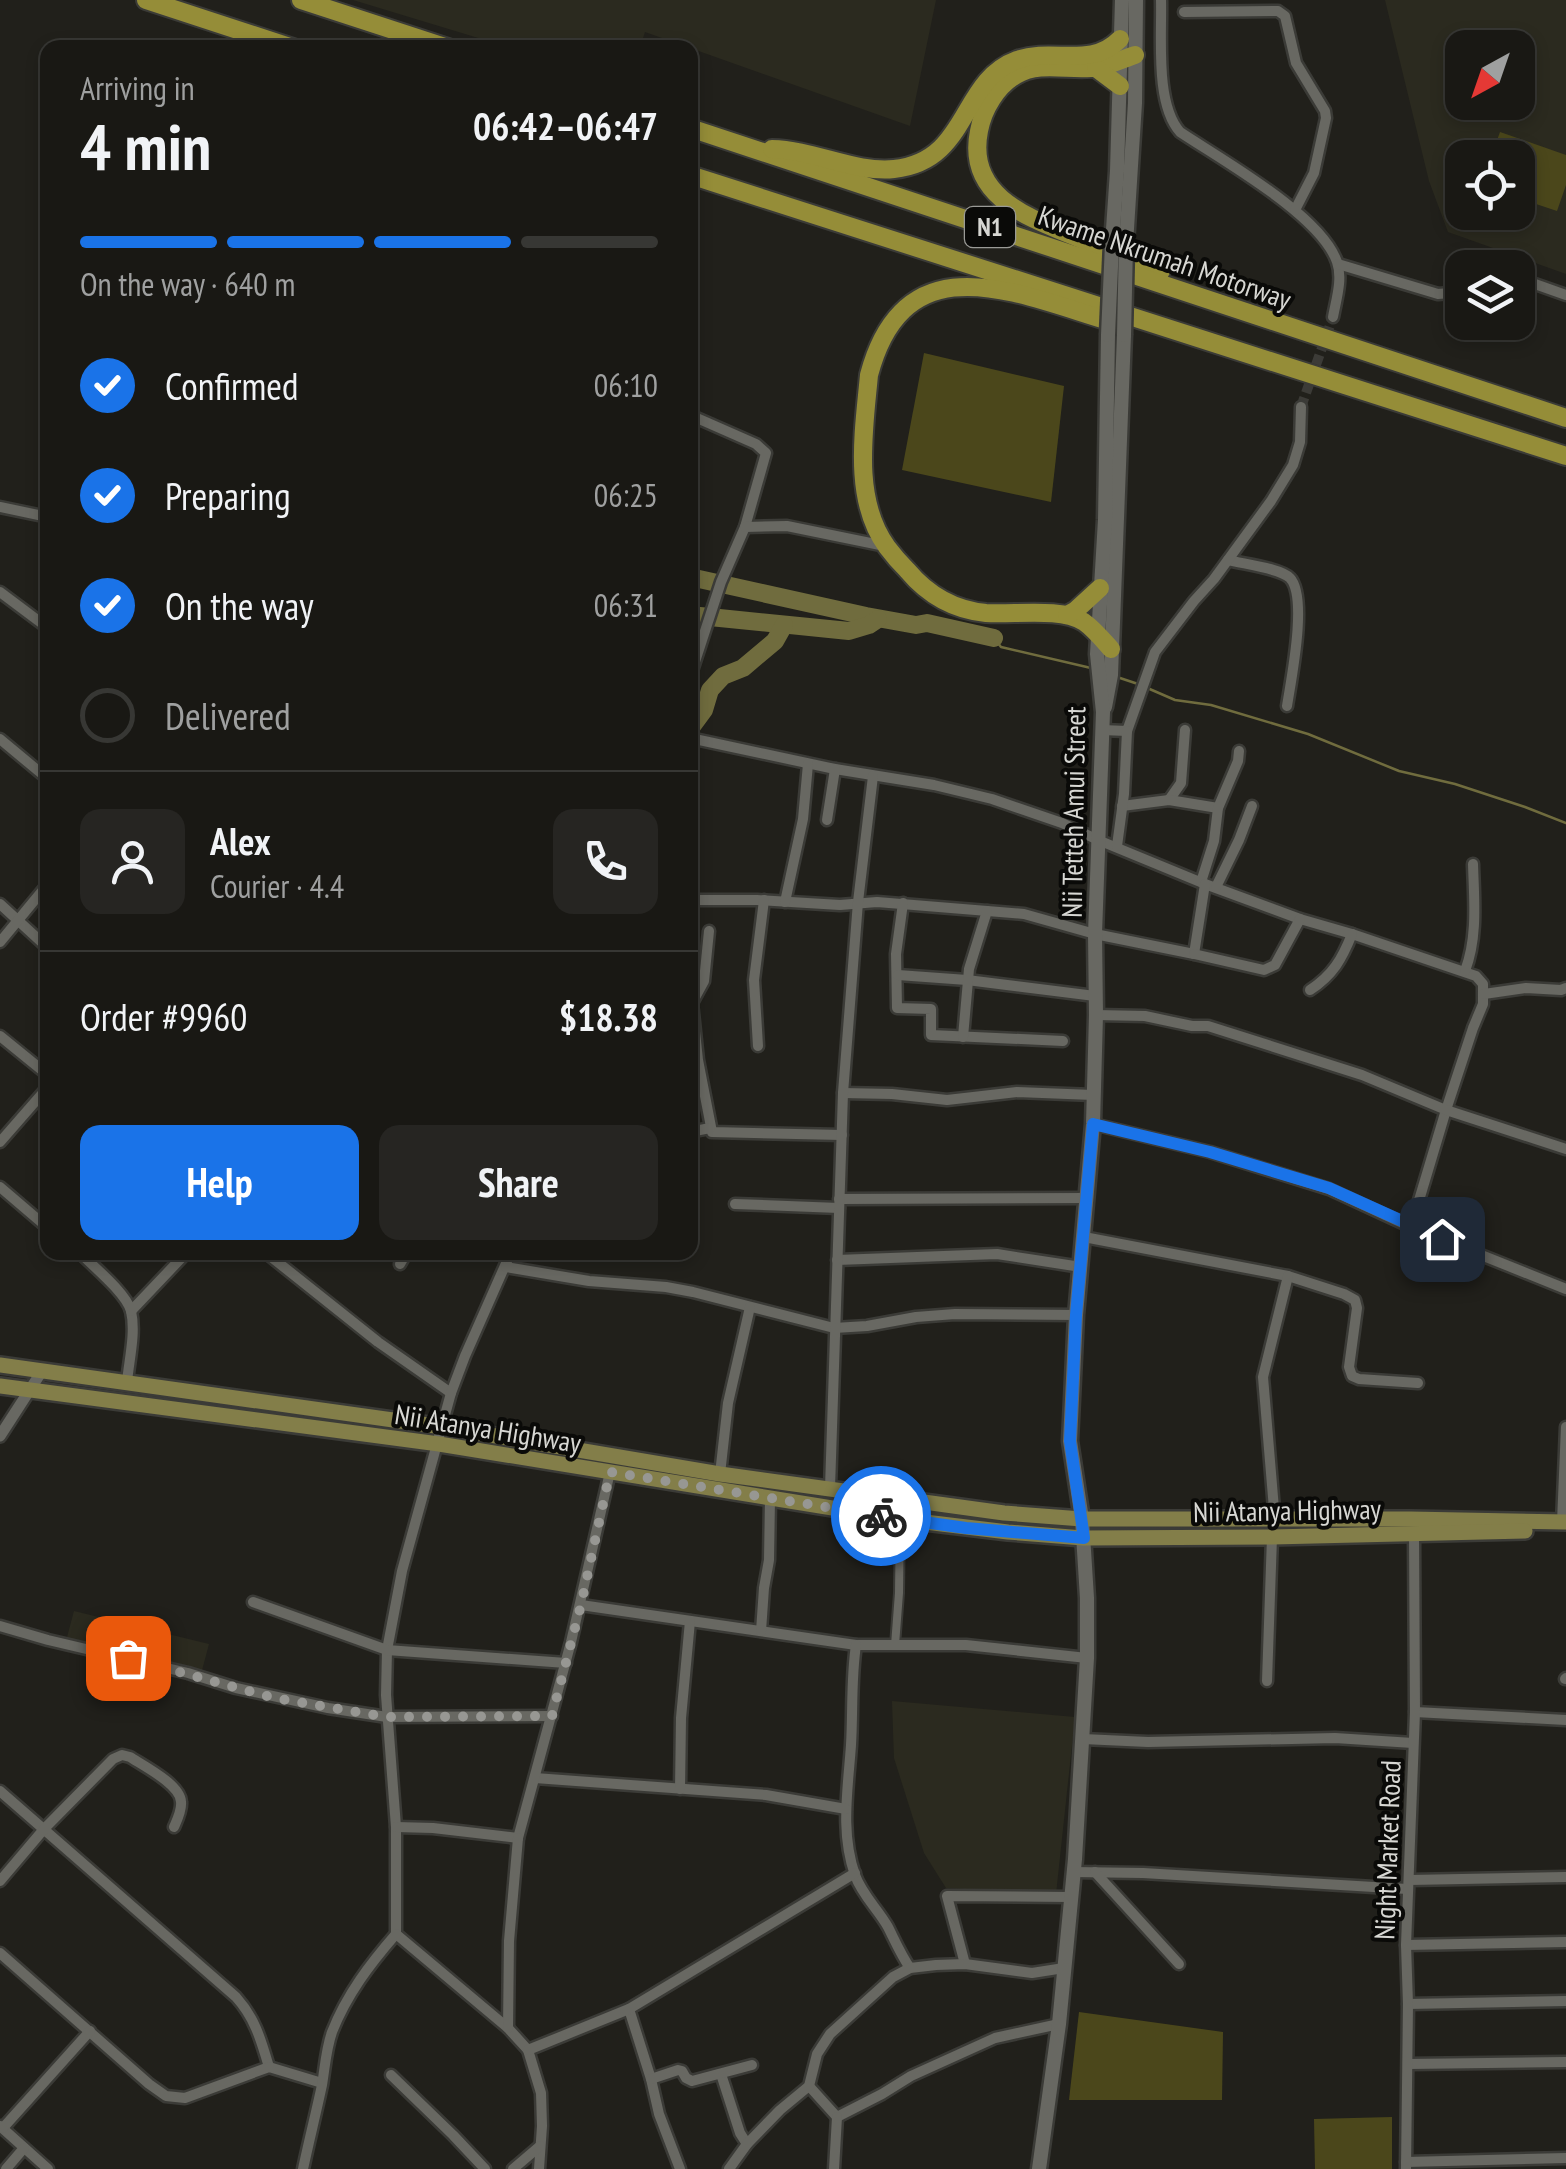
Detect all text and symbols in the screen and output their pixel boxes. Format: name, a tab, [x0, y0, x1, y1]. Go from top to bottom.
north arrow	[1445, 30, 1535, 120]
map controls	[1445, 30, 1535, 340]
text: Arriving in	[80, 67, 195, 109]
text: 06:42–06:47	[473, 101, 658, 150]
text: 4 min	[80, 104, 211, 188]
button: locate	[1445, 140, 1535, 230]
street label: Kwame Nkrumah Motorway	[1034, 196, 1297, 318]
road number: N1	[965, 207, 1015, 247]
button: layers	[1445, 250, 1535, 340]
text: On the way · 640 m	[80, 263, 295, 305]
icon: check	[80, 358, 135, 413]
text: Confirmed	[165, 361, 298, 410]
text: 06:10	[594, 364, 658, 406]
icon: check	[80, 468, 135, 523]
text: Preparing	[165, 471, 291, 520]
text: 06:25	[594, 474, 658, 516]
icon: check	[80, 578, 135, 633]
text: On the way	[165, 581, 313, 630]
text: 06:31	[594, 584, 658, 626]
text: Delivered	[165, 691, 291, 740]
street label: Nii Tetteh Amui Street	[1053, 706, 1093, 918]
button: person	[80, 809, 185, 914]
button: phone	[553, 809, 658, 914]
text: Alex	[210, 816, 271, 865]
text: Courier · 4.4	[210, 865, 344, 907]
text: Order #9960	[80, 992, 247, 1041]
text: $18.38	[559, 992, 658, 1041]
button: Help	[80, 1125, 359, 1240]
button: Share	[379, 1125, 658, 1240]
pin	[1400, 1197, 1485, 1282]
icon: home	[1415, 1212, 1470, 1267]
street label: Nii Atanya Highway	[392, 1395, 584, 1461]
courier	[831, 1466, 931, 1566]
icon: bike	[854, 1489, 909, 1544]
street label: Nii Atanya Highway	[1193, 1490, 1382, 1530]
pin	[86, 1616, 171, 1701]
icon: bag	[101, 1631, 156, 1686]
street label: Night Market Road	[1365, 1760, 1409, 1940]

